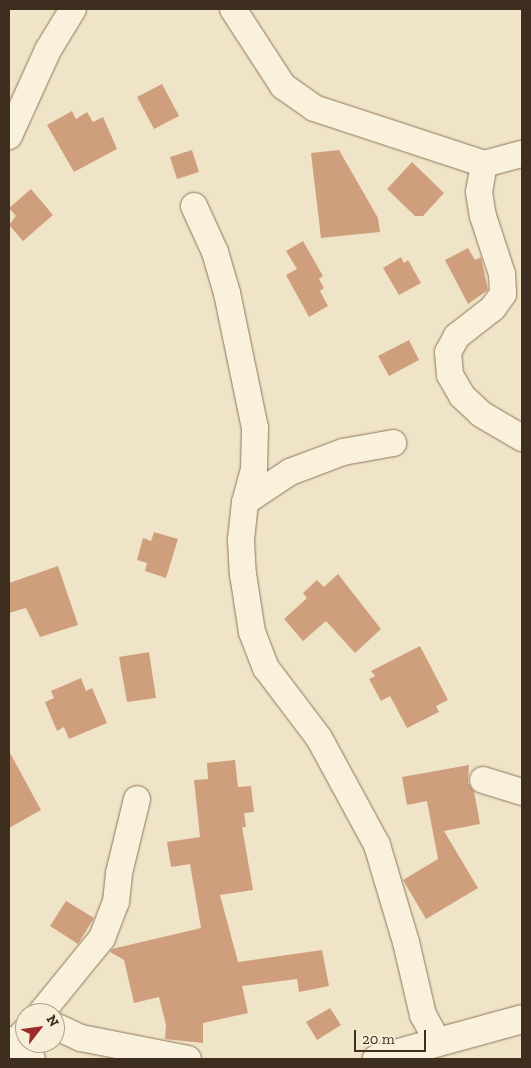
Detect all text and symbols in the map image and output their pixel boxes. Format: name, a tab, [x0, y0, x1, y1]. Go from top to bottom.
north arrow	[15, 1003, 65, 1053]
text: N	[43, 1012, 63, 1030]
scale bar	[356, 1020, 428, 1052]
text: 20 m	[362, 1030, 395, 1048]

